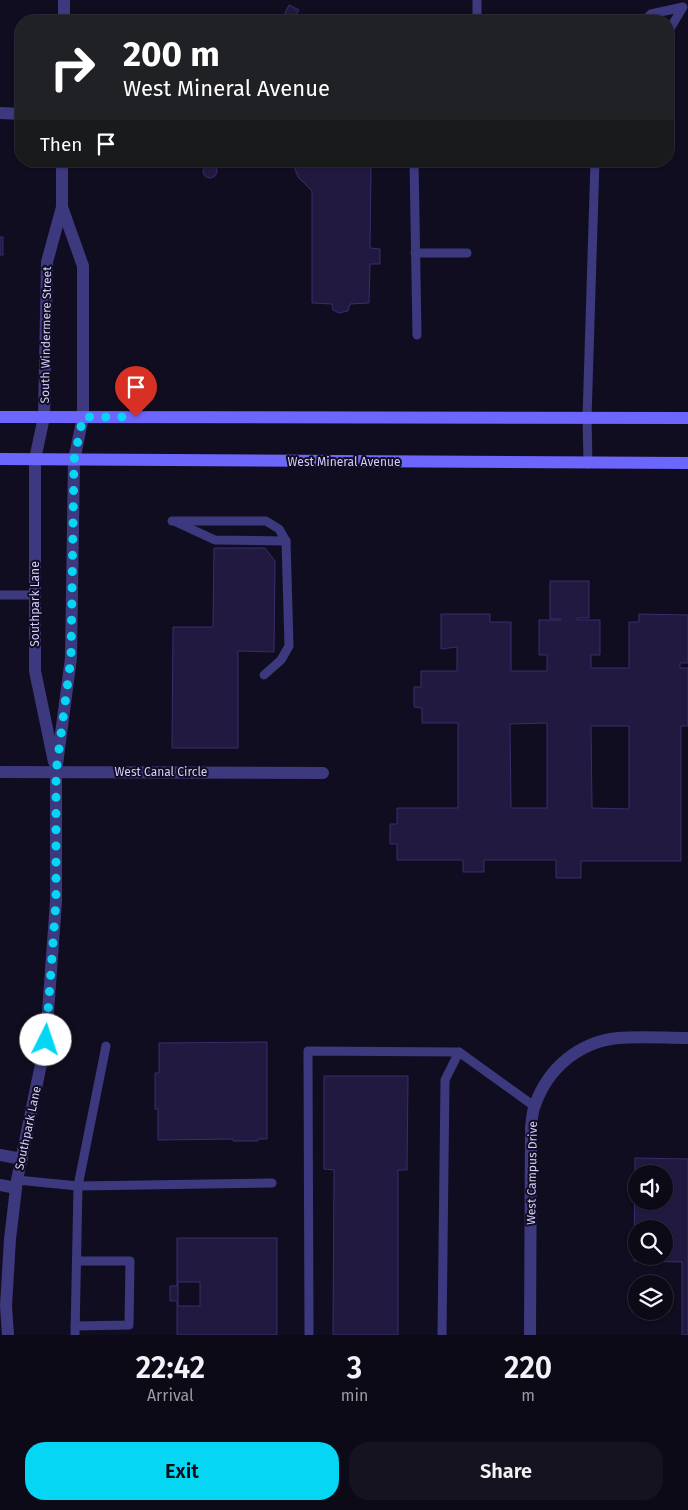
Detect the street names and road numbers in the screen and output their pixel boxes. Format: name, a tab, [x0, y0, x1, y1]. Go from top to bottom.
street label: South Windermere Street	[38, 266, 54, 404]
street label: West Mineral Avenue	[288, 455, 400, 469]
street label: Southpark Lane	[28, 561, 42, 647]
street label: West Canal Circle	[115, 765, 207, 779]
street label: Southpark Lane	[12, 1085, 44, 1171]
street label: West Campus Drive	[524, 1121, 540, 1225]

